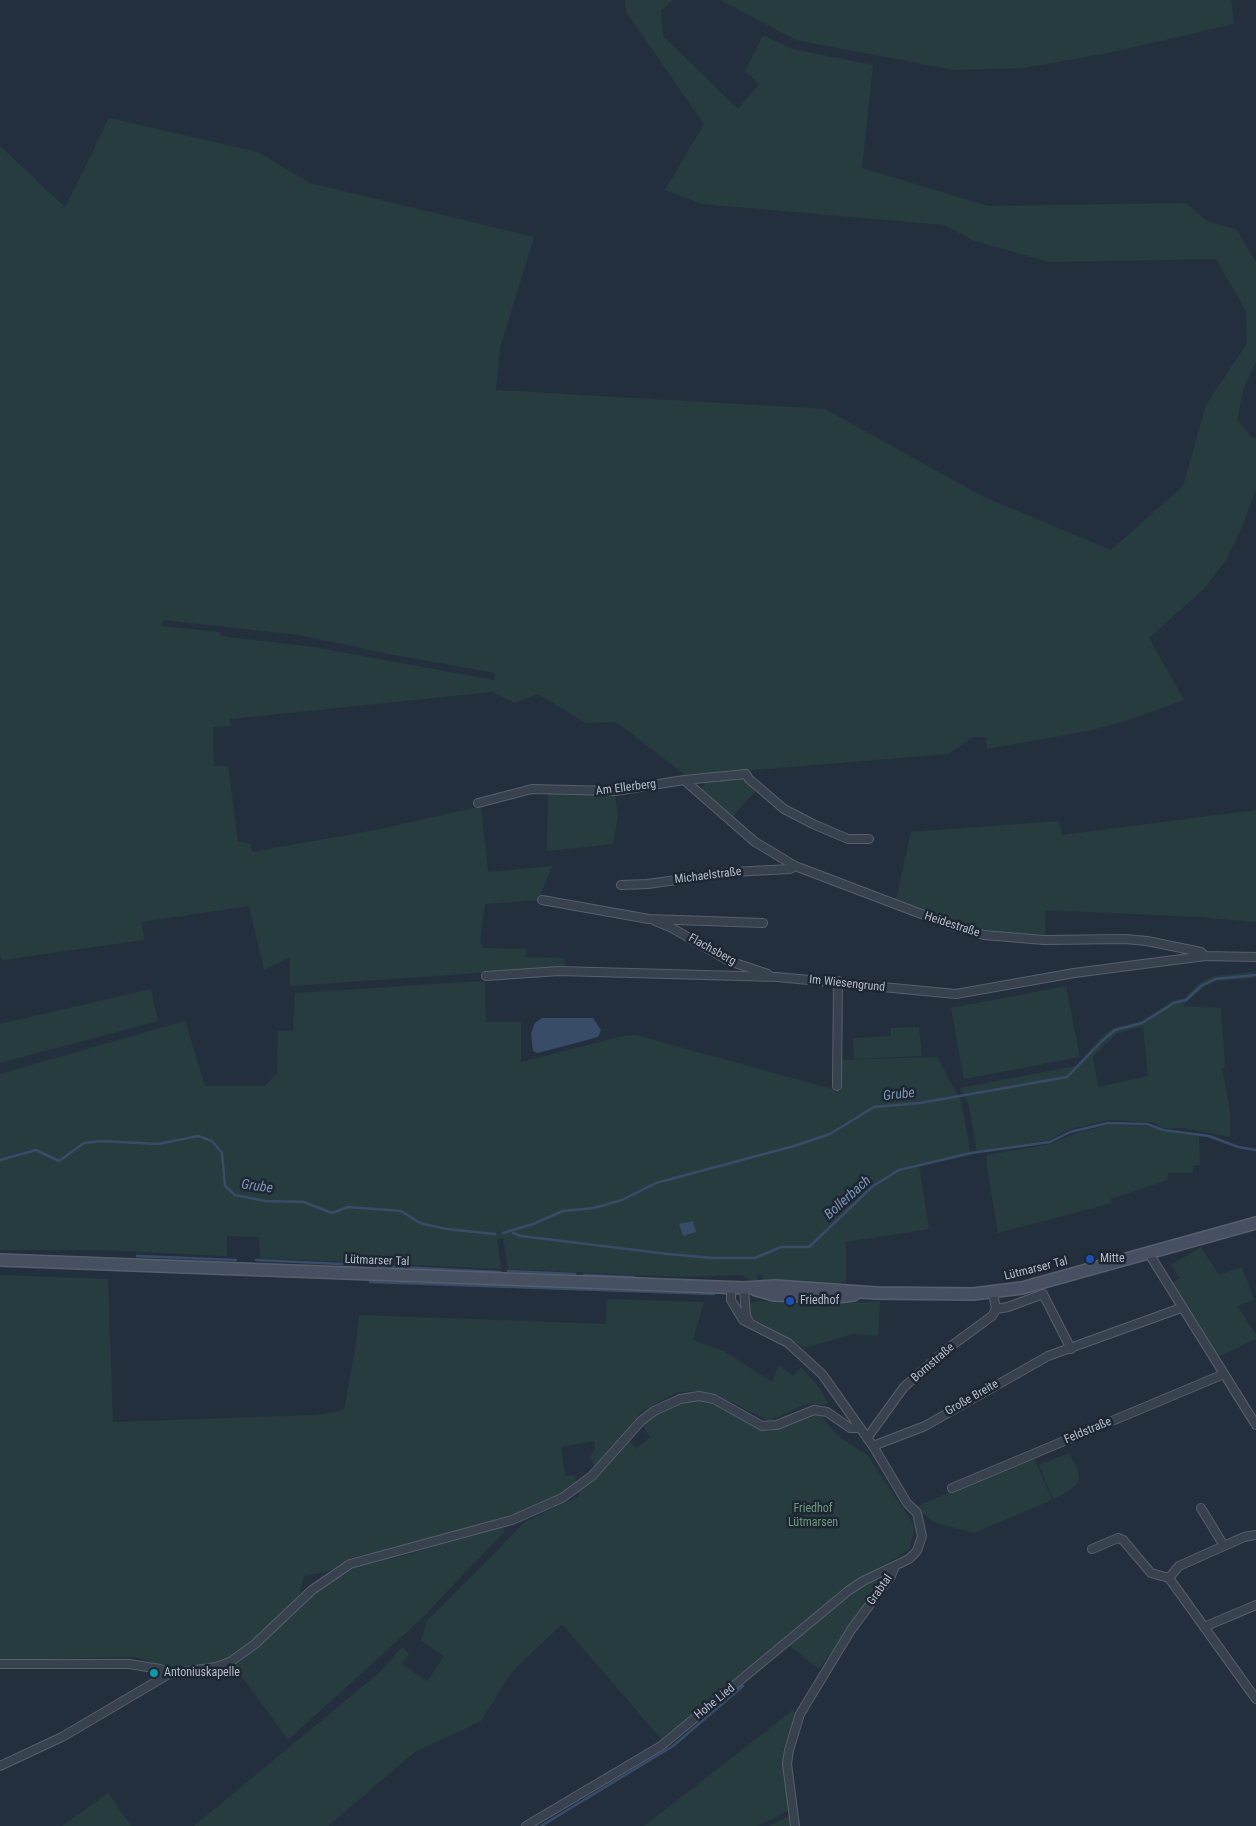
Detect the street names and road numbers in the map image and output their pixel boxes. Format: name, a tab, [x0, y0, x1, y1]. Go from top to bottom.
street label: Am Ellerberg	[595, 777, 657, 799]
street label: Michaelstraße	[674, 865, 742, 887]
street label: Heidestraße	[922, 909, 982, 941]
street label: Flachsberg	[686, 931, 738, 969]
street label: Im Wiesengrund	[808, 973, 886, 995]
street label: Lütmarser Tal	[344, 1253, 410, 1269]
street label: Lütmarser Tal	[1003, 1254, 1069, 1284]
street label: Bornstraße	[909, 1340, 957, 1386]
street label: Große Breite	[943, 1377, 1001, 1419]
street label: Feldstraße	[1062, 1415, 1114, 1447]
street label: Grabtal	[864, 1572, 896, 1608]
street label: Hohe Lied	[692, 1681, 738, 1723]

